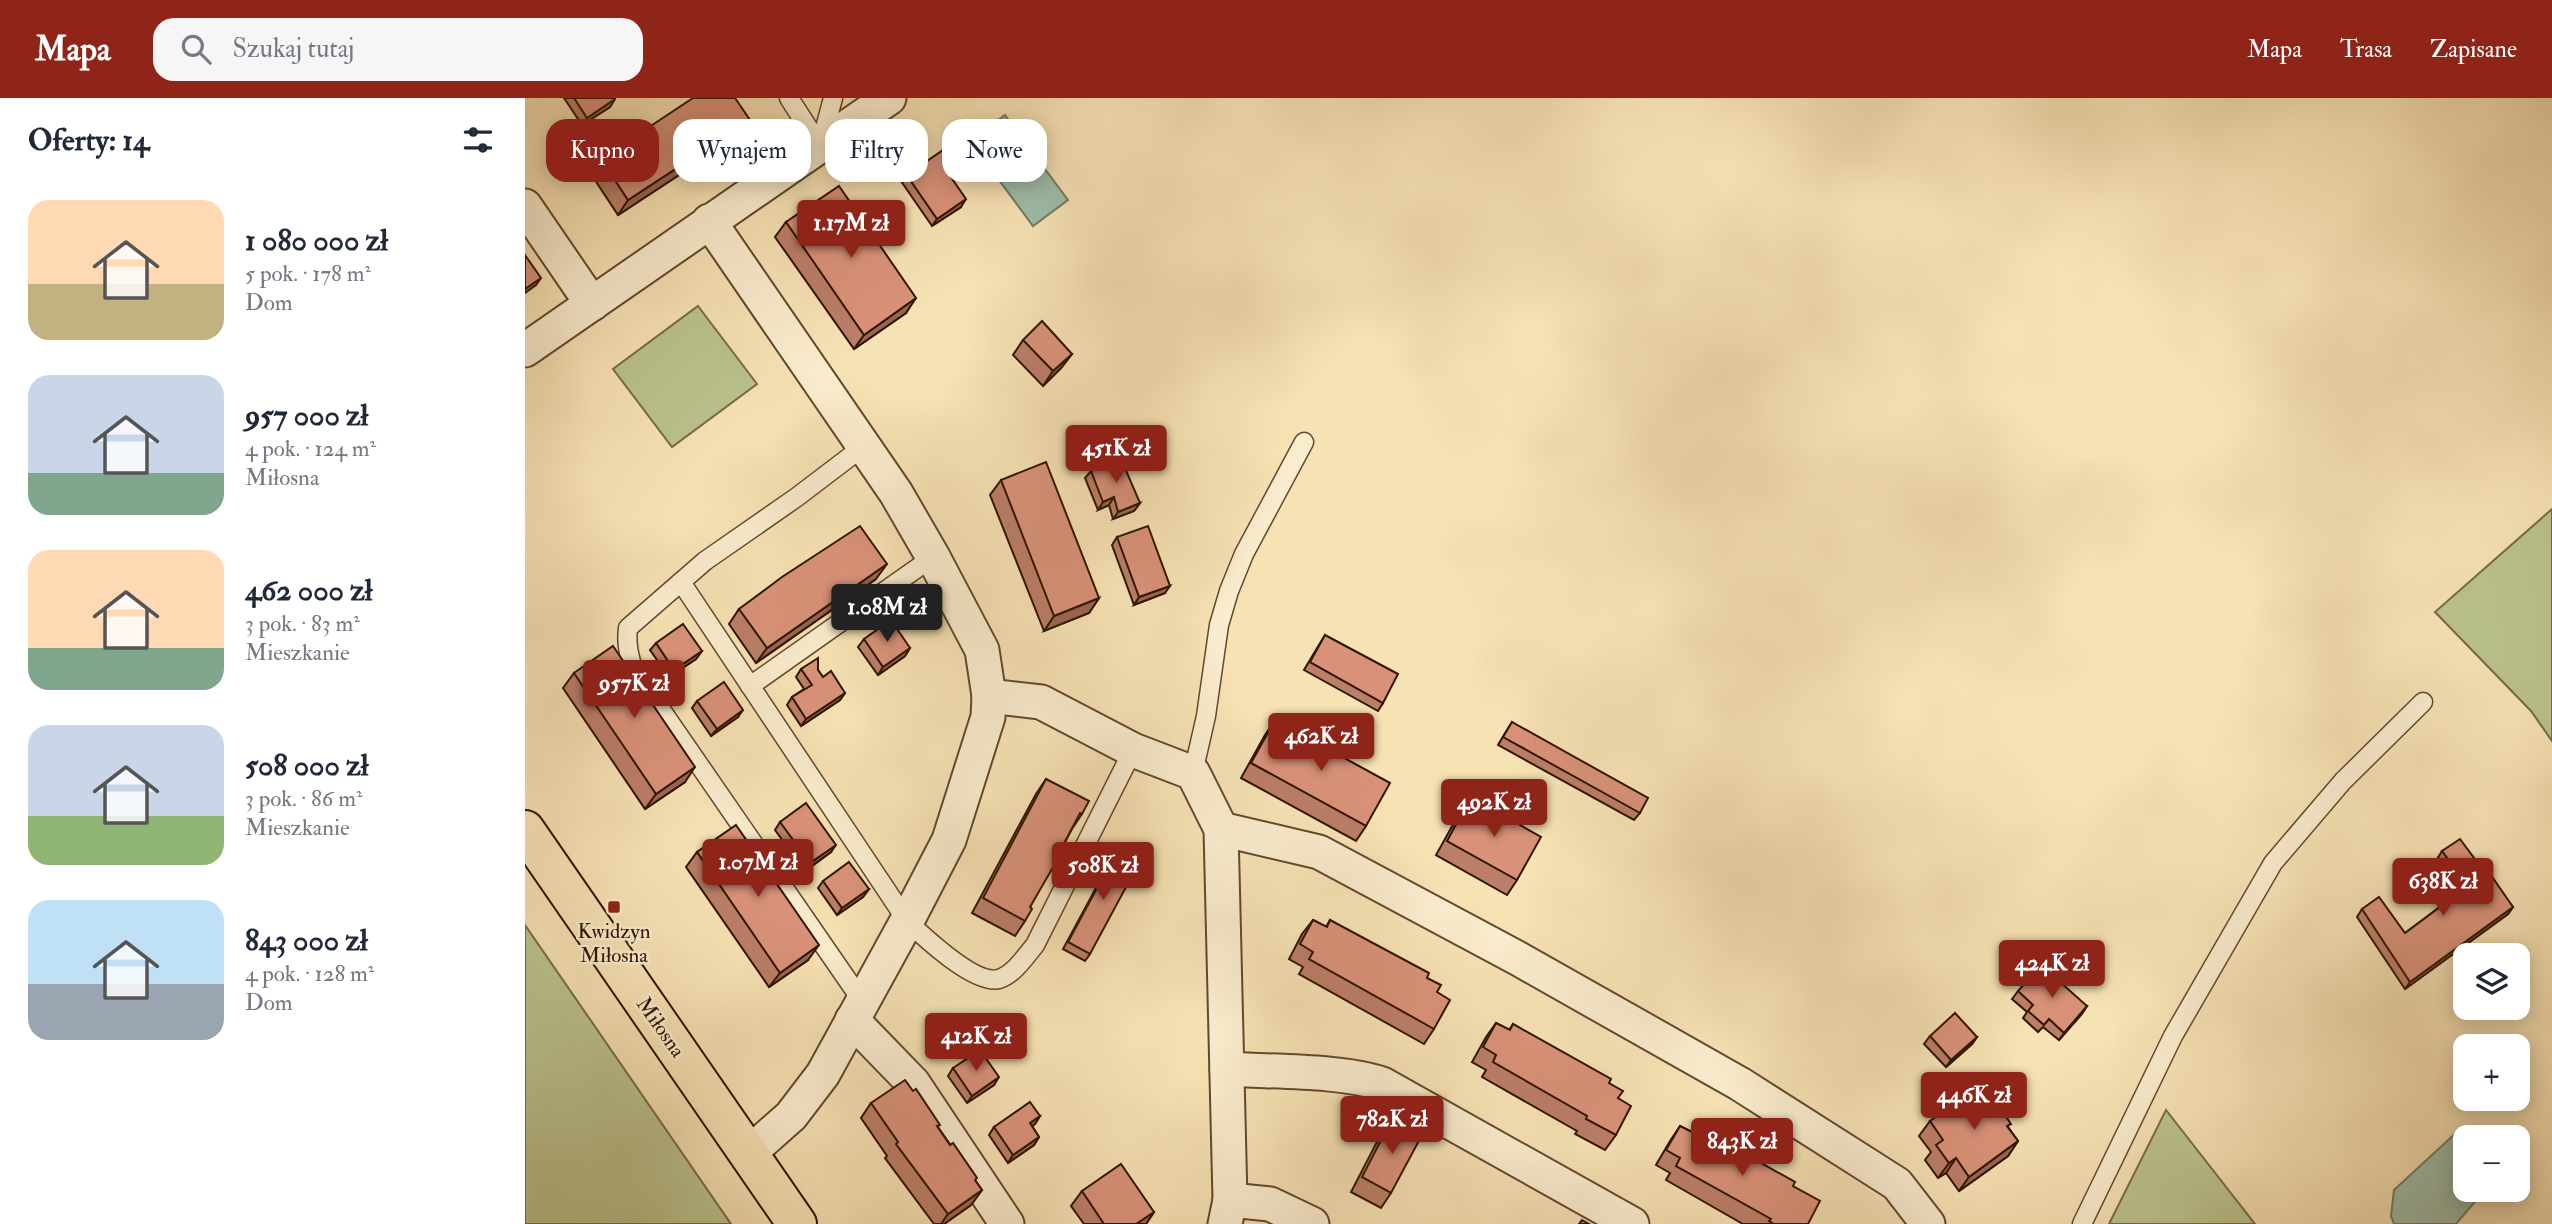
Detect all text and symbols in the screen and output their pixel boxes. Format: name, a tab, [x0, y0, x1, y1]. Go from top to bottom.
search box	[153, 18, 643, 81]
text: Mapa	[35, 29, 111, 70]
icon: search	[177, 30, 215, 68]
text: Szukaj tutaj	[233, 33, 354, 65]
text: Mapa	[2247, 34, 2302, 65]
text: Trasa	[2340, 34, 2392, 65]
text: Zapisane	[2430, 34, 2517, 65]
chip: Kupno	[546, 119, 659, 182]
chip: Wynajem	[673, 119, 811, 182]
chip: Filtry	[825, 119, 928, 182]
chip: Nowe	[942, 119, 1047, 182]
icon: filters	[459, 121, 497, 159]
text: Oferty: 14	[28, 122, 149, 159]
pin: 1.17M zł	[779, 200, 923, 260]
text: 1.17M zł	[813, 208, 889, 237]
text: 1 080 000 zł	[245, 222, 388, 259]
icon: home	[84, 228, 168, 312]
text: 5 pok. · 178 m²	[245, 259, 371, 288]
text: Dom	[245, 288, 293, 317]
text: 957 000 zł	[245, 397, 368, 434]
icon: home	[84, 403, 168, 487]
pin: 451K zł	[1051, 426, 1181, 485]
text: 451K zł	[1082, 433, 1150, 462]
text: 4 pok. · 124 m²	[245, 434, 376, 463]
text: Miłosna	[245, 463, 319, 492]
text: 462 000 zł	[245, 572, 372, 609]
icon: home	[84, 578, 168, 662]
pin: 1.08M zł	[815, 584, 959, 644]
text: 1.08M zł	[847, 592, 927, 621]
text: 3 pok. · 83 m²	[245, 609, 360, 638]
text: Mieszkanie	[245, 638, 350, 667]
pin: 957K zł	[569, 660, 699, 720]
text: 957K zł	[599, 668, 669, 697]
pin: 462K zł	[1256, 714, 1386, 773]
text: 462K zł	[1284, 721, 1358, 750]
text: 508 000 zł	[245, 747, 368, 784]
icon: home	[84, 753, 168, 837]
pin: 492K zł	[1429, 780, 1559, 839]
text: 3 pok. · 86 m²	[245, 784, 363, 813]
text: 492K zł	[1457, 787, 1531, 816]
text: Mieszkanie	[245, 813, 350, 842]
pin: 1.07M zł	[686, 840, 830, 899]
pin: 508K zł	[1038, 842, 1168, 902]
text: 1.07M zł	[718, 847, 798, 876]
text: 508K zł	[1068, 850, 1138, 879]
pin: 638K zł	[2378, 858, 2508, 918]
text: 638K zł	[2408, 866, 2478, 895]
marker: Kwidzyn Miłosna	[606, 899, 622, 915]
place label: Kwidzyn Miłosna	[577, 918, 651, 969]
text: 843 000 zł	[245, 922, 368, 959]
icon: home	[84, 928, 168, 1012]
pin: 424K zł	[1987, 940, 2117, 1000]
map controls	[2453, 943, 2530, 1202]
button: layers	[2453, 943, 2530, 1020]
text: 424K zł	[2015, 948, 2089, 977]
text: 4 pok. · 128 m²	[245, 959, 374, 988]
text: Dom	[245, 988, 293, 1017]
street label: Miłosna	[630, 992, 691, 1063]
pin: 412K zł	[911, 1014, 1041, 1073]
text: 412K zł	[941, 1021, 1011, 1050]
button: +	[2453, 1034, 2530, 1111]
pin: 446K zł	[1909, 1072, 2039, 1132]
text: 446K zł	[1937, 1080, 2011, 1109]
pin: 782K zł	[1327, 1096, 1457, 1156]
text: 782K zł	[1357, 1104, 1427, 1133]
pin: 843K zł	[1677, 1118, 1807, 1178]
button: −	[2453, 1125, 2530, 1202]
text: 843K zł	[1707, 1126, 1777, 1155]

